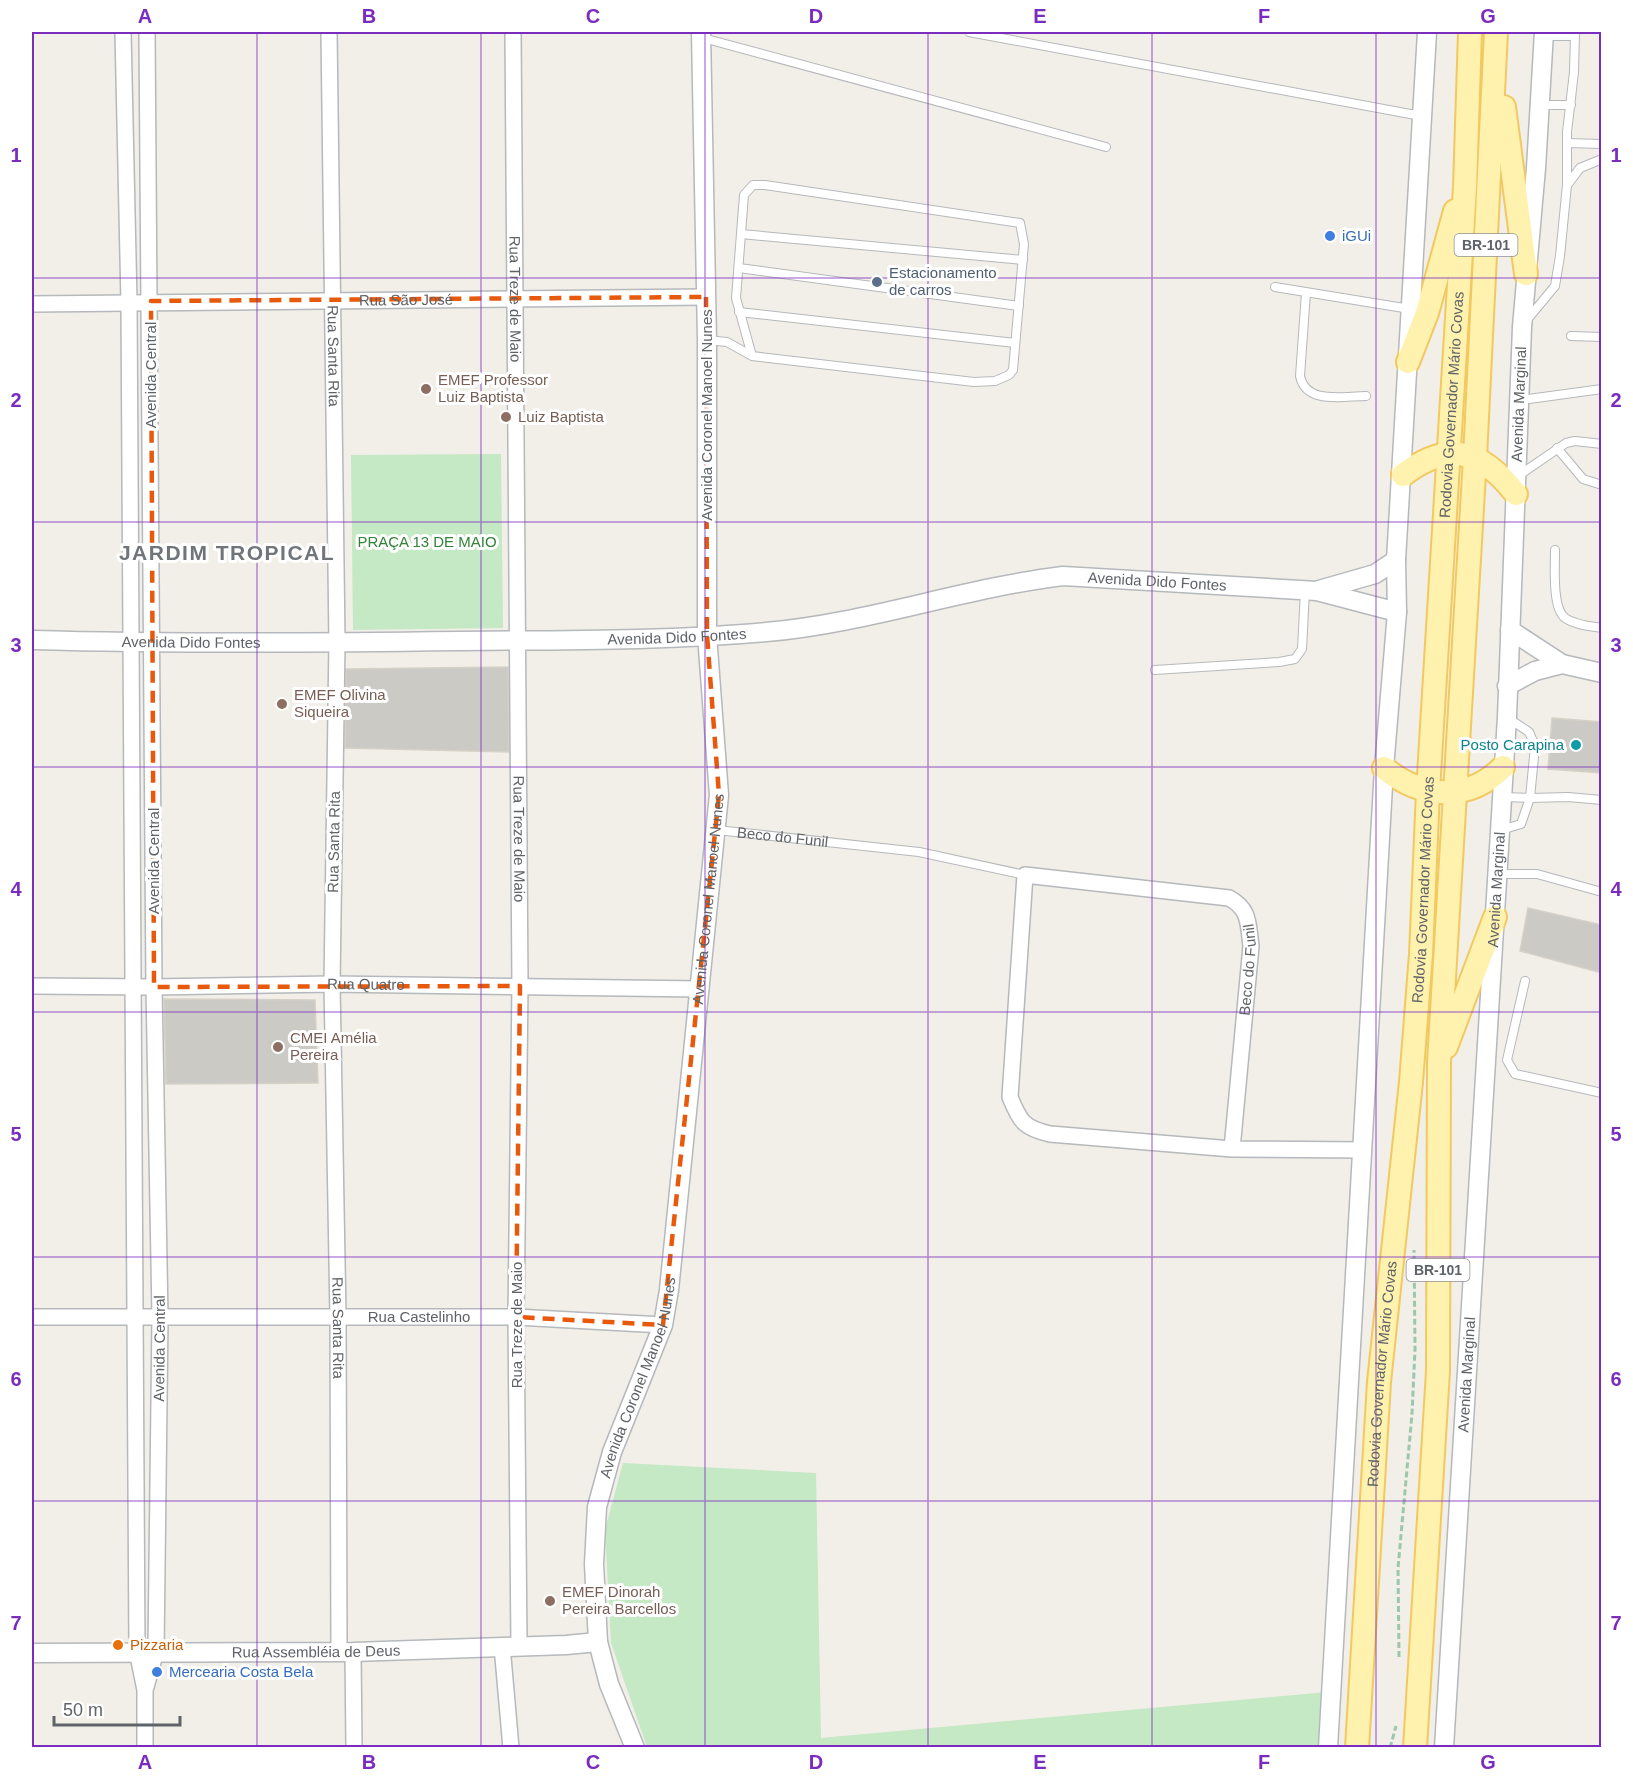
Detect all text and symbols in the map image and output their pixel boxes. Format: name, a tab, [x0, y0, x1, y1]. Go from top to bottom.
text: A	[138, 5, 152, 27]
text: B	[362, 5, 376, 27]
text: C	[586, 5, 600, 27]
text: D	[809, 5, 823, 27]
text: E	[1033, 5, 1047, 27]
text: F	[1258, 5, 1270, 27]
text: G	[1480, 5, 1496, 27]
text: 1	[10, 144, 22, 166]
text: 1	[1610, 144, 1622, 166]
place label: iGUi	[1342, 227, 1371, 244]
marker: iGUi	[1323, 229, 1337, 243]
road number: BR-101	[1454, 234, 1518, 256]
street label: Rua Treze de Maio	[506, 236, 524, 362]
place label: Estacionamento de carros	[889, 264, 997, 298]
marker: Estacionamento de carros	[870, 275, 884, 289]
street label: Rua São José	[359, 291, 453, 309]
street label: Rodovia Governador Mário Covas	[1436, 291, 1467, 518]
street label: Rua Santa Rita	[325, 305, 343, 408]
street label: Avenida Coronel Manoel Nunes	[698, 309, 715, 521]
street label: Avenida Central	[142, 322, 159, 428]
street label: Avenida Marginal	[1508, 346, 1529, 462]
place label: EMEF Professor Luiz Baptista	[438, 371, 548, 405]
marker: EMEF Professor Luiz Baptista	[419, 382, 433, 396]
text: 2	[10, 389, 22, 411]
text: 2	[1610, 389, 1622, 411]
place label: Luiz Baptista	[518, 408, 605, 425]
marker: Luiz Baptista	[499, 410, 513, 424]
park label: PRAÇA 13 DE MAIO	[357, 533, 497, 550]
district label: JARDIM TROPICAL	[119, 541, 335, 564]
street label: Avenida Dido Fontes	[1087, 568, 1227, 594]
street label: Avenida Dido Fontes	[607, 625, 747, 648]
street label: Avenida Dido Fontes	[121, 633, 260, 651]
text: 3	[10, 634, 22, 656]
text: 3	[1610, 634, 1622, 656]
place label: EMEF Olivina Siqueira	[294, 686, 386, 720]
marker: EMEF Olivina Siqueira	[275, 697, 289, 711]
place label: Posto Carapina	[1461, 736, 1565, 753]
marker: Posto Carapina	[1569, 738, 1583, 752]
street label: Rua Treze de Maio	[510, 776, 528, 902]
street label: Rodovia Governador Mário Covas	[1408, 776, 1437, 1004]
street label: Rua Santa Rita	[324, 790, 343, 893]
street label: Avenida Coronel Manoel Nunes	[689, 793, 727, 1005]
street label: Avenida Central	[145, 808, 162, 914]
street label: Beco do Funil	[736, 823, 829, 850]
street label: Avenida Marginal	[1484, 831, 1508, 948]
text: 4	[10, 878, 22, 900]
text: 4	[1610, 878, 1622, 900]
street label: Beco do Funil	[1236, 923, 1259, 1016]
street label: Rua Quatro	[327, 975, 405, 993]
place label: CMEI Amélia Pereira	[290, 1029, 377, 1063]
marker: CMEI Amélia Pereira	[271, 1040, 285, 1054]
text: 5	[10, 1123, 22, 1145]
text: 5	[1610, 1123, 1622, 1145]
road number: BR-101	[1406, 1259, 1470, 1281]
street label: Rodovia Governador Mário Covas	[1364, 1260, 1400, 1487]
street label: Rua Treze de Maio	[508, 1262, 525, 1388]
street label: Avenida Coronel Manoel Nunes	[596, 1276, 678, 1480]
street label: Rua Santa Rita	[329, 1277, 347, 1379]
street label: Avenida Central	[150, 1295, 168, 1402]
street label: Rua Castelinho	[368, 1308, 470, 1325]
street label: Avenida Marginal	[1454, 1316, 1478, 1433]
text: 6	[10, 1368, 22, 1390]
text: 6	[1610, 1368, 1622, 1390]
place label: EMEF Dinorah Pereira Barcellos	[562, 1583, 676, 1617]
marker: EMEF Dinorah Pereira Barcellos	[543, 1594, 557, 1608]
text: 7	[10, 1612, 22, 1634]
text: 7	[1610, 1612, 1622, 1634]
place label: Pizzaria	[130, 1636, 184, 1653]
marker: Pizzaria	[111, 1638, 125, 1652]
street label: Rua Assembléia de Deus	[232, 1641, 400, 1660]
place label: Mercearia Costa Bela	[169, 1663, 314, 1680]
marker: Mercearia Costa Bela	[150, 1665, 164, 1679]
scale bar	[54, 1689, 180, 1727]
text: 50 m	[63, 1700, 103, 1720]
text: A	[138, 1751, 152, 1773]
text: B	[362, 1751, 376, 1773]
text: C	[586, 1751, 600, 1773]
text: D	[809, 1751, 823, 1773]
text: E	[1033, 1751, 1047, 1773]
text: F	[1258, 1751, 1270, 1773]
text: G	[1480, 1751, 1496, 1773]

